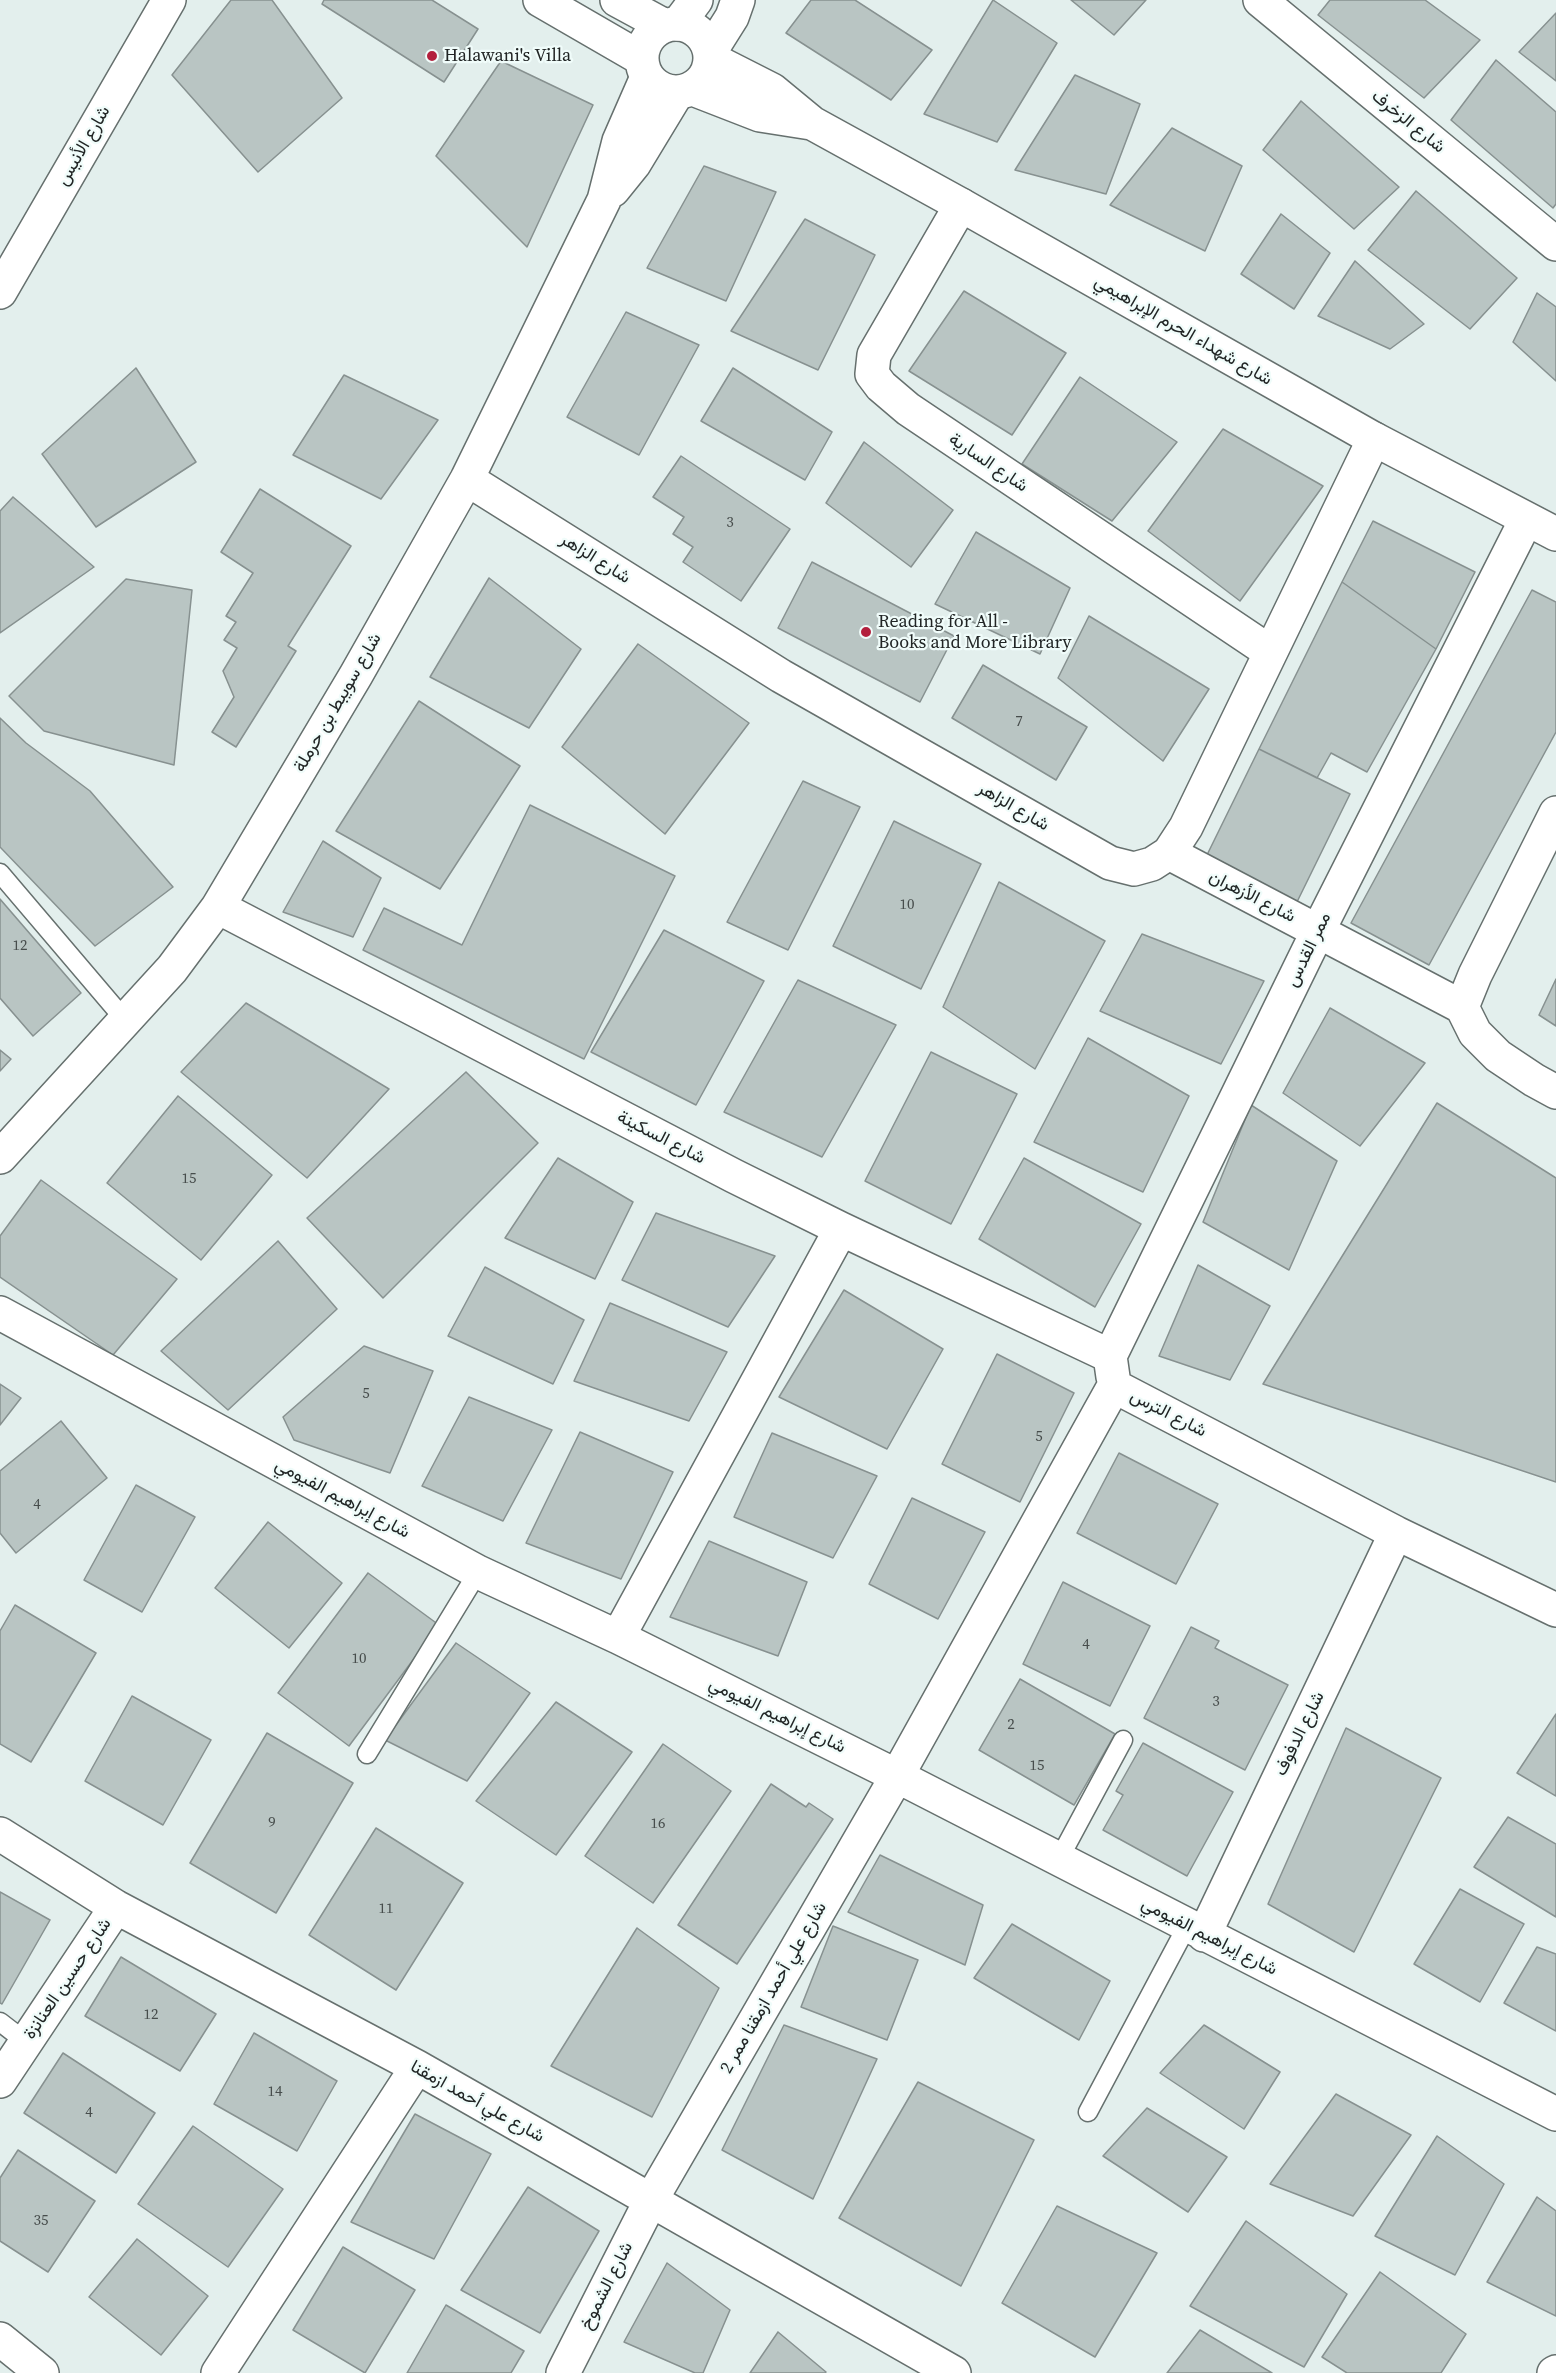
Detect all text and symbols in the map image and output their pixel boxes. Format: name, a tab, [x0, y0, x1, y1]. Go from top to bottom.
place label: Halawani's Villa	[444, 45, 571, 67]
marker: Halawani's Villa	[425, 49, 439, 63]
street label: شارع الزخرف	[1367, 86, 1449, 158]
street label: شارع الأنيس	[52, 102, 116, 190]
street label: شارع شهداء الحرم الإبراهيمي	[1090, 271, 1276, 391]
street label: شارع السارية	[944, 429, 1032, 497]
house number: 3	[726, 514, 734, 532]
street label: شارع الزاهر	[556, 529, 634, 589]
place label: Reading for All - Books and More Library	[878, 611, 1071, 654]
marker: Reading for All - Books and More Library	[859, 625, 873, 639]
street label: شارع سويبط بن حرملة	[289, 630, 387, 776]
house number: 7	[1015, 713, 1023, 731]
street label: شارع الزاهر	[973, 778, 1053, 836]
street label: شارع الأزهران	[1205, 866, 1299, 928]
house number: 10	[900, 896, 914, 914]
street label: ممر القدس	[1282, 909, 1336, 991]
house number: 12	[13, 937, 27, 955]
street label: شارع السكينة	[613, 1107, 709, 1169]
house number: 15	[182, 1170, 196, 1188]
house number: 5	[362, 1385, 370, 1403]
street label: شارع الترس	[1126, 1386, 1210, 1442]
house number: 5	[1035, 1428, 1043, 1446]
street label: شارع إبراهيم الفيومي	[271, 1454, 413, 1544]
house number: 4	[33, 1496, 41, 1514]
house number: 4	[1082, 1636, 1090, 1654]
house number: 10	[352, 1650, 366, 1668]
street label: شارع إبراهيم الفيومي	[705, 1673, 849, 1759]
street label: شارع الدفوف	[1270, 1688, 1330, 1780]
house number: 3	[1212, 1693, 1220, 1711]
house number: 2	[1007, 1716, 1015, 1734]
house number: 15	[1030, 1757, 1044, 1775]
house number: 9	[268, 1814, 276, 1832]
house number: 16	[651, 1815, 665, 1833]
street label: شارع إبراهيم الفيومي	[1137, 1893, 1281, 1981]
street label: شارع علي أحمد ازمقنا ممر 2	[716, 1899, 832, 2077]
house number: 11	[379, 1900, 393, 1918]
street label: شارع حسين العنانزة	[19, 1914, 117, 2044]
house number: 12	[144, 2006, 158, 2024]
street label: شارع علي أحمد ازمقنا	[406, 2056, 548, 2148]
house number: 14	[268, 2083, 282, 2101]
house number: 4	[85, 2104, 93, 2122]
house number: 35	[34, 2212, 48, 2230]
street label: شارع الشموخ	[576, 2239, 638, 2333]

